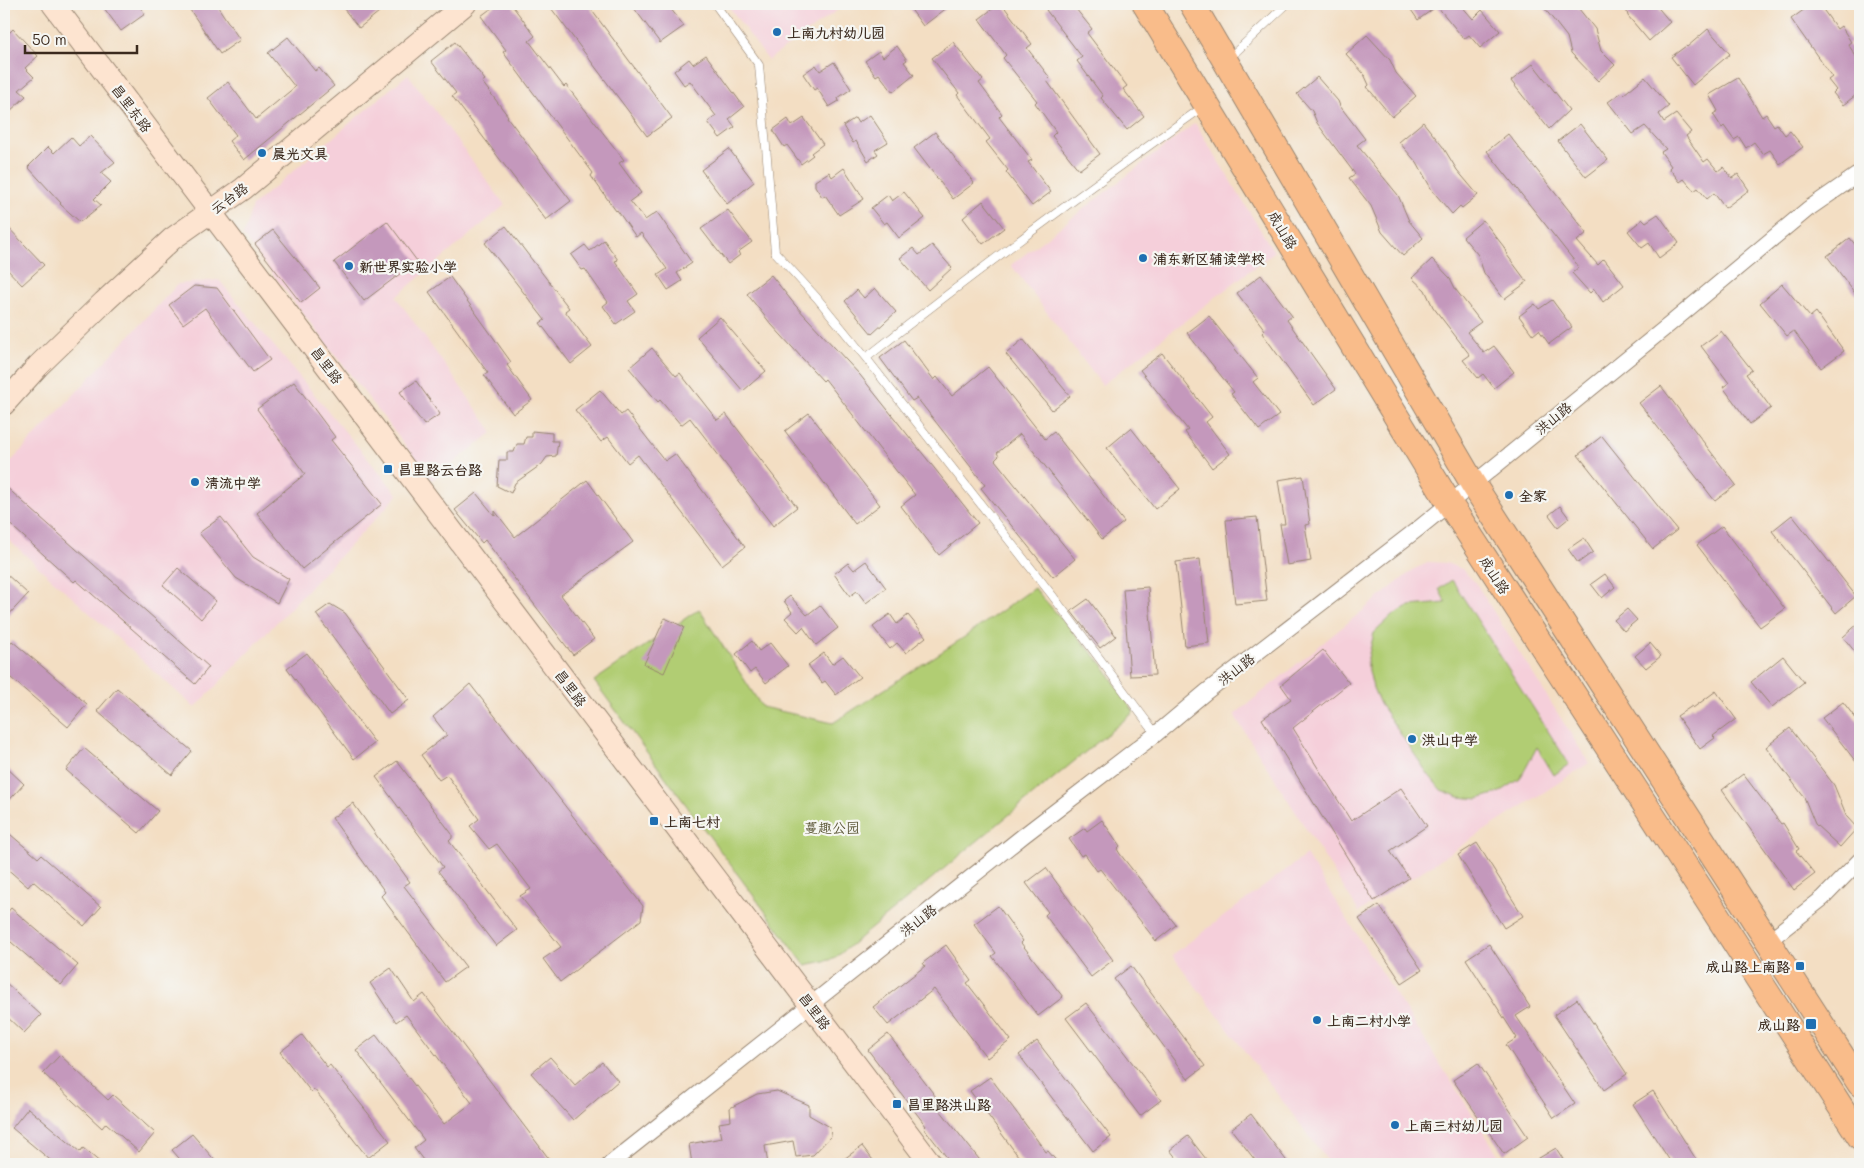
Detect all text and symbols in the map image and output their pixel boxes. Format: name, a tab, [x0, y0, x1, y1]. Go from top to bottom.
scale bar	[25, 22, 138, 54]
place label: 上南九村幼儿园	[787, 23, 885, 42]
marker: 上南九村幼儿园	[771, 26, 783, 38]
text: 50 m	[32, 29, 67, 49]
street label: 昌里东路	[108, 80, 156, 136]
place label: 晨光文具	[272, 144, 328, 163]
marker: 晨光文具	[256, 147, 268, 159]
street label: 云台路	[206, 178, 252, 218]
street label: 成山路	[1264, 207, 1302, 253]
place label: 浦东新区辅读学校	[1153, 249, 1265, 268]
marker: 浦东新区辅读学校	[1137, 252, 1149, 264]
place label: 新世界实验小学	[359, 257, 457, 276]
marker: 新世界实验小学	[343, 260, 355, 272]
street label: 昌里路	[307, 343, 347, 387]
street label: 洪山路	[1531, 397, 1575, 439]
place label: 昌里路云台路	[398, 460, 482, 479]
marker: 昌里路云台路	[382, 463, 394, 475]
place label: 清流中学	[205, 473, 261, 492]
marker: 清流中学	[189, 476, 201, 488]
place label: 全家	[1519, 486, 1547, 505]
marker: 全家	[1503, 489, 1515, 501]
street label: 成山路	[1476, 552, 1514, 598]
street label: 洪山路	[1214, 649, 1258, 689]
street label: 昌里路	[551, 666, 591, 710]
place label: 洪山中学	[1422, 730, 1478, 749]
marker: 洪山中学	[1406, 733, 1418, 745]
place label: 上南七村	[664, 812, 720, 831]
marker: 上南七村	[648, 815, 660, 827]
park label: 蔓趣公园	[804, 818, 860, 837]
street label: 洪山路	[896, 900, 940, 940]
place label: 成山路上南路	[1706, 957, 1790, 976]
marker: 成山路上南路	[1794, 960, 1806, 972]
street label: 昌里路	[795, 989, 835, 1033]
place label: 上南二村小学	[1327, 1011, 1411, 1030]
marker: 上南二村小学	[1311, 1014, 1323, 1026]
place label: 成山路	[1758, 1015, 1800, 1034]
marker: 成山路	[1804, 1017, 1818, 1031]
place label: 昌里路洪山路	[907, 1095, 991, 1114]
marker: 昌里路洪山路	[891, 1098, 903, 1110]
place label: 上南三村幼儿园	[1405, 1116, 1503, 1135]
marker: 上南三村幼儿园	[1389, 1119, 1401, 1131]

